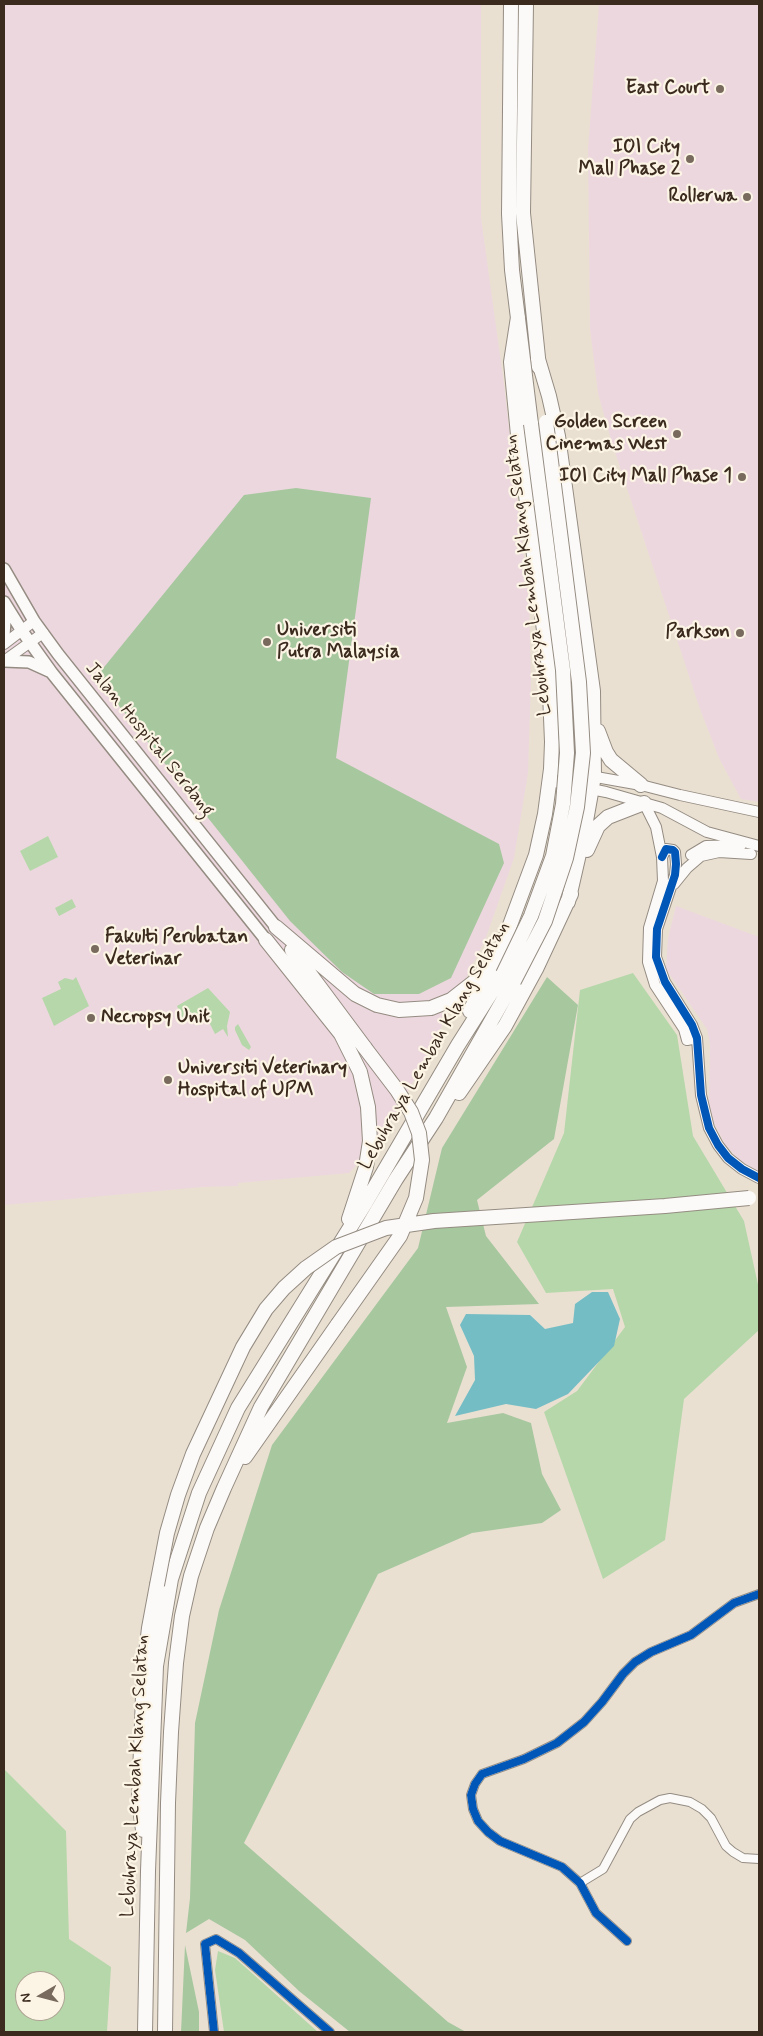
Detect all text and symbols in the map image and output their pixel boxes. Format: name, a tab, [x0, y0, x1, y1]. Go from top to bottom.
place label: East Court	[626, 78, 710, 100]
marker: East Court	[714, 83, 726, 95]
place label: IOI City Mall Phase 2	[578, 137, 680, 181]
marker: IOI City Mall Phase 2	[684, 153, 696, 165]
place label: Rollerwa	[668, 186, 737, 208]
marker: Rollerwa	[741, 191, 753, 203]
place label: Golden Screen Cinemas West	[545, 412, 667, 456]
marker: Golden Screen Cinemas West	[671, 428, 683, 440]
street label: Lebuhraya Lembah Klang Selatan	[500, 433, 558, 717]
place label: IOI City Mall Phase 1	[559, 466, 732, 488]
marker: IOI City Mall Phase 1	[736, 471, 748, 483]
place label: Universiti Putra Malaysia	[277, 620, 400, 664]
place label: Parkson	[665, 622, 730, 644]
marker: Parkson	[734, 627, 746, 639]
marker: Universiti Putra Malaysia	[261, 636, 273, 648]
street label: Jalan Hospital Serdang	[80, 658, 218, 822]
street label: Lebuhraya Lembah Klang Selatan	[354, 918, 516, 1174]
place label: Fakulti Perubatan Veterinar	[105, 927, 248, 971]
marker: Fakulti Perubatan Veterinar	[89, 943, 101, 955]
place label: Necropsy Unit	[101, 1007, 210, 1029]
marker: Necropsy Unit	[85, 1012, 97, 1024]
place label: Universiti Veterinary Hospital of UPM	[178, 1058, 347, 1102]
marker: Universiti Veterinary Hospital of UPM	[162, 1074, 174, 1086]
street label: Lebuhraya Lembah Klang Selatan	[117, 1634, 155, 1918]
north arrow	[15, 1971, 65, 2021]
text: N	[17, 1992, 36, 2004]

